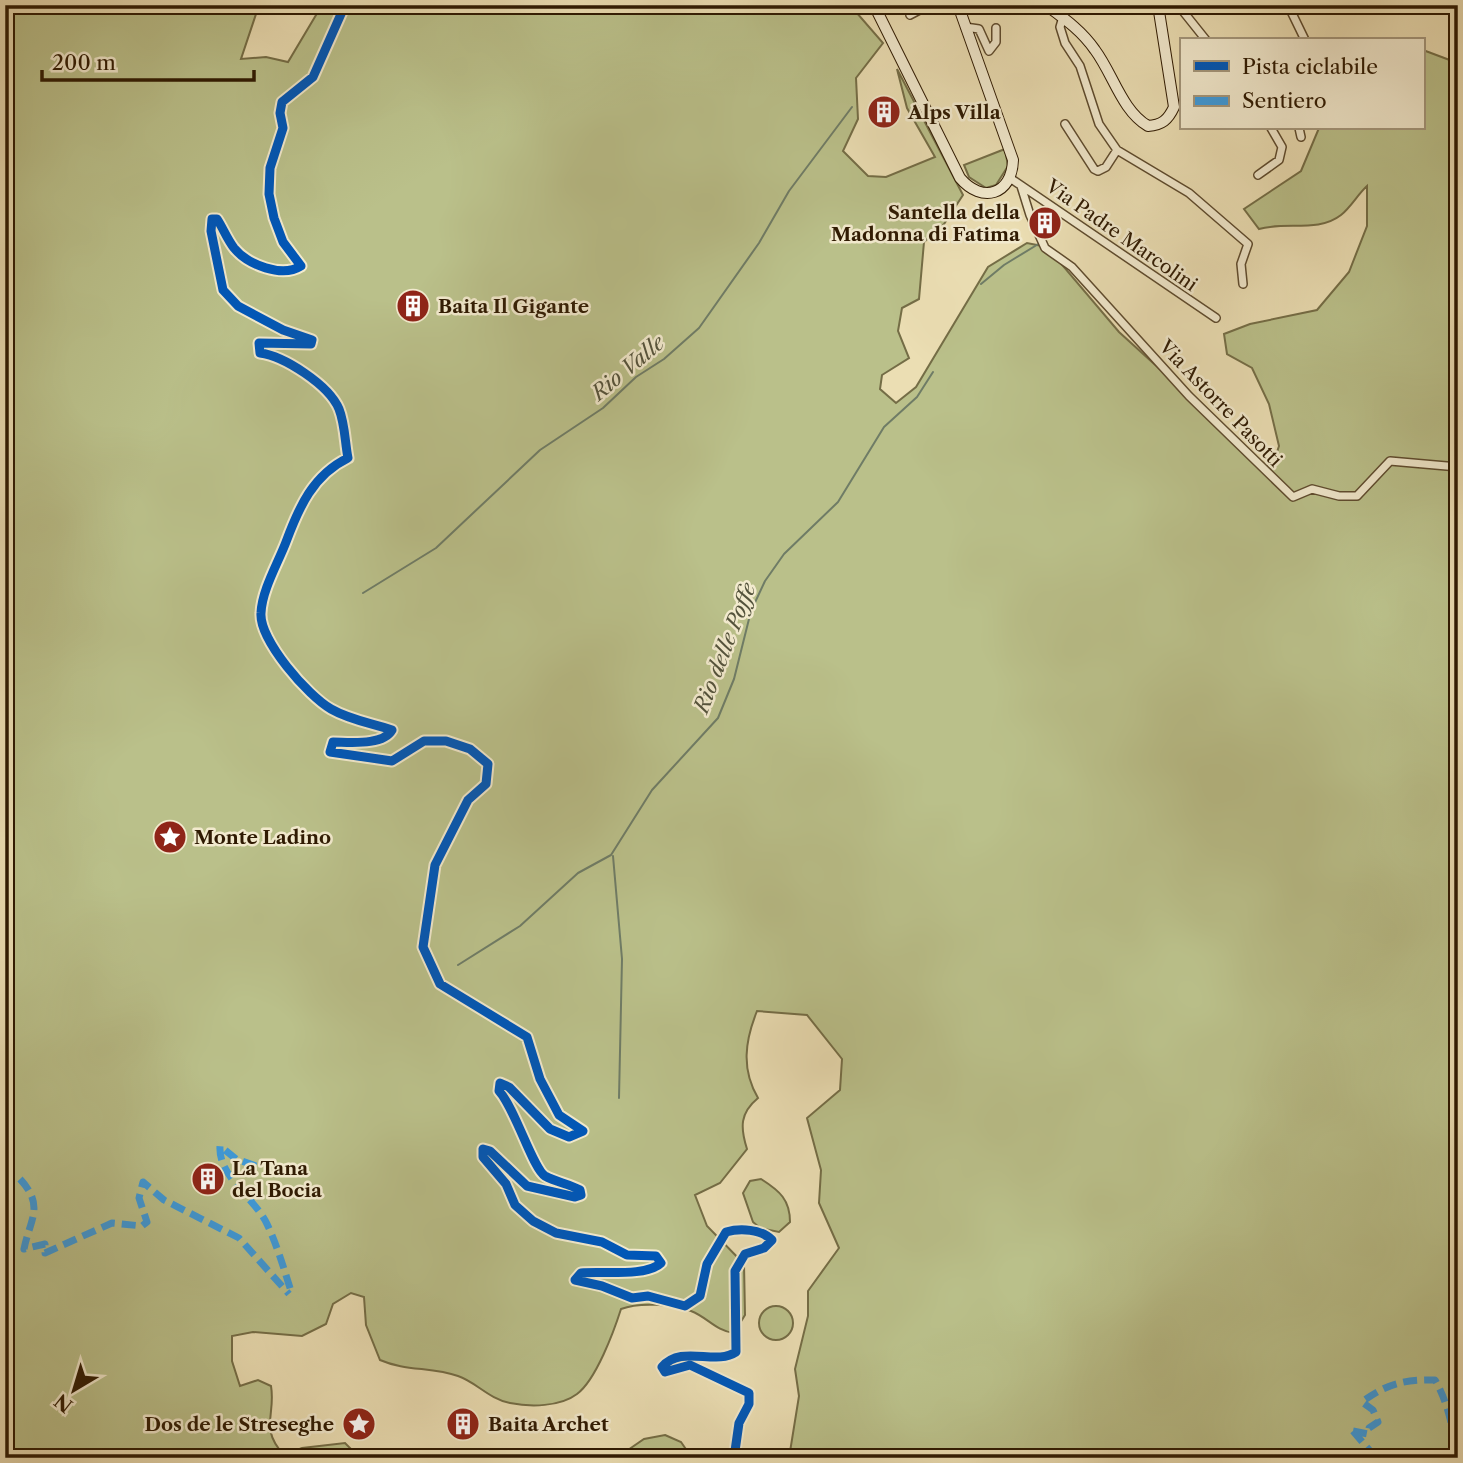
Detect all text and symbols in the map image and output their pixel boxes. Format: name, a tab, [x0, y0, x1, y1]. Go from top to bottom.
scale bar	[42, 38, 254, 82]
legend	[1180, 38, 1424, 130]
text: 200 m	[52, 50, 116, 75]
text: Pista ciclabile	[1242, 54, 1378, 79]
text: Sentiero	[1242, 88, 1327, 113]
building icon: Alps Villa	[865, 93, 903, 131]
place label: Alps Villa	[907, 101, 1002, 124]
street label: Via Padre Marcolini	[1041, 174, 1202, 296]
place label: Santella della Madonna di Fatima	[831, 201, 1021, 246]
building icon: Santella della Madonna di Fatima	[1026, 204, 1064, 242]
building icon: Baita Il Gigante	[394, 287, 432, 325]
place label: Baita Il Gigante	[438, 295, 589, 318]
water label: Rio Valle	[585, 329, 670, 407]
street label: Via Astorre Pasotti	[1154, 335, 1287, 472]
water label: Rio delle Poffe	[688, 579, 761, 718]
place icon: Monte Ladino	[151, 818, 189, 856]
place label: Monte Ladino	[194, 826, 331, 849]
place label: La Tana del Bocia	[232, 1157, 323, 1202]
building icon: La Tana del Bocia	[189, 1160, 227, 1198]
north arrow	[38, 1354, 108, 1424]
text: N	[50, 1389, 77, 1417]
place icon: Dos de le Streseghe	[340, 1405, 378, 1443]
building icon: Baita Archet	[444, 1405, 482, 1443]
place label: Dos de le Streseghe	[144, 1413, 334, 1436]
place label: Baita Archet	[488, 1413, 609, 1436]

